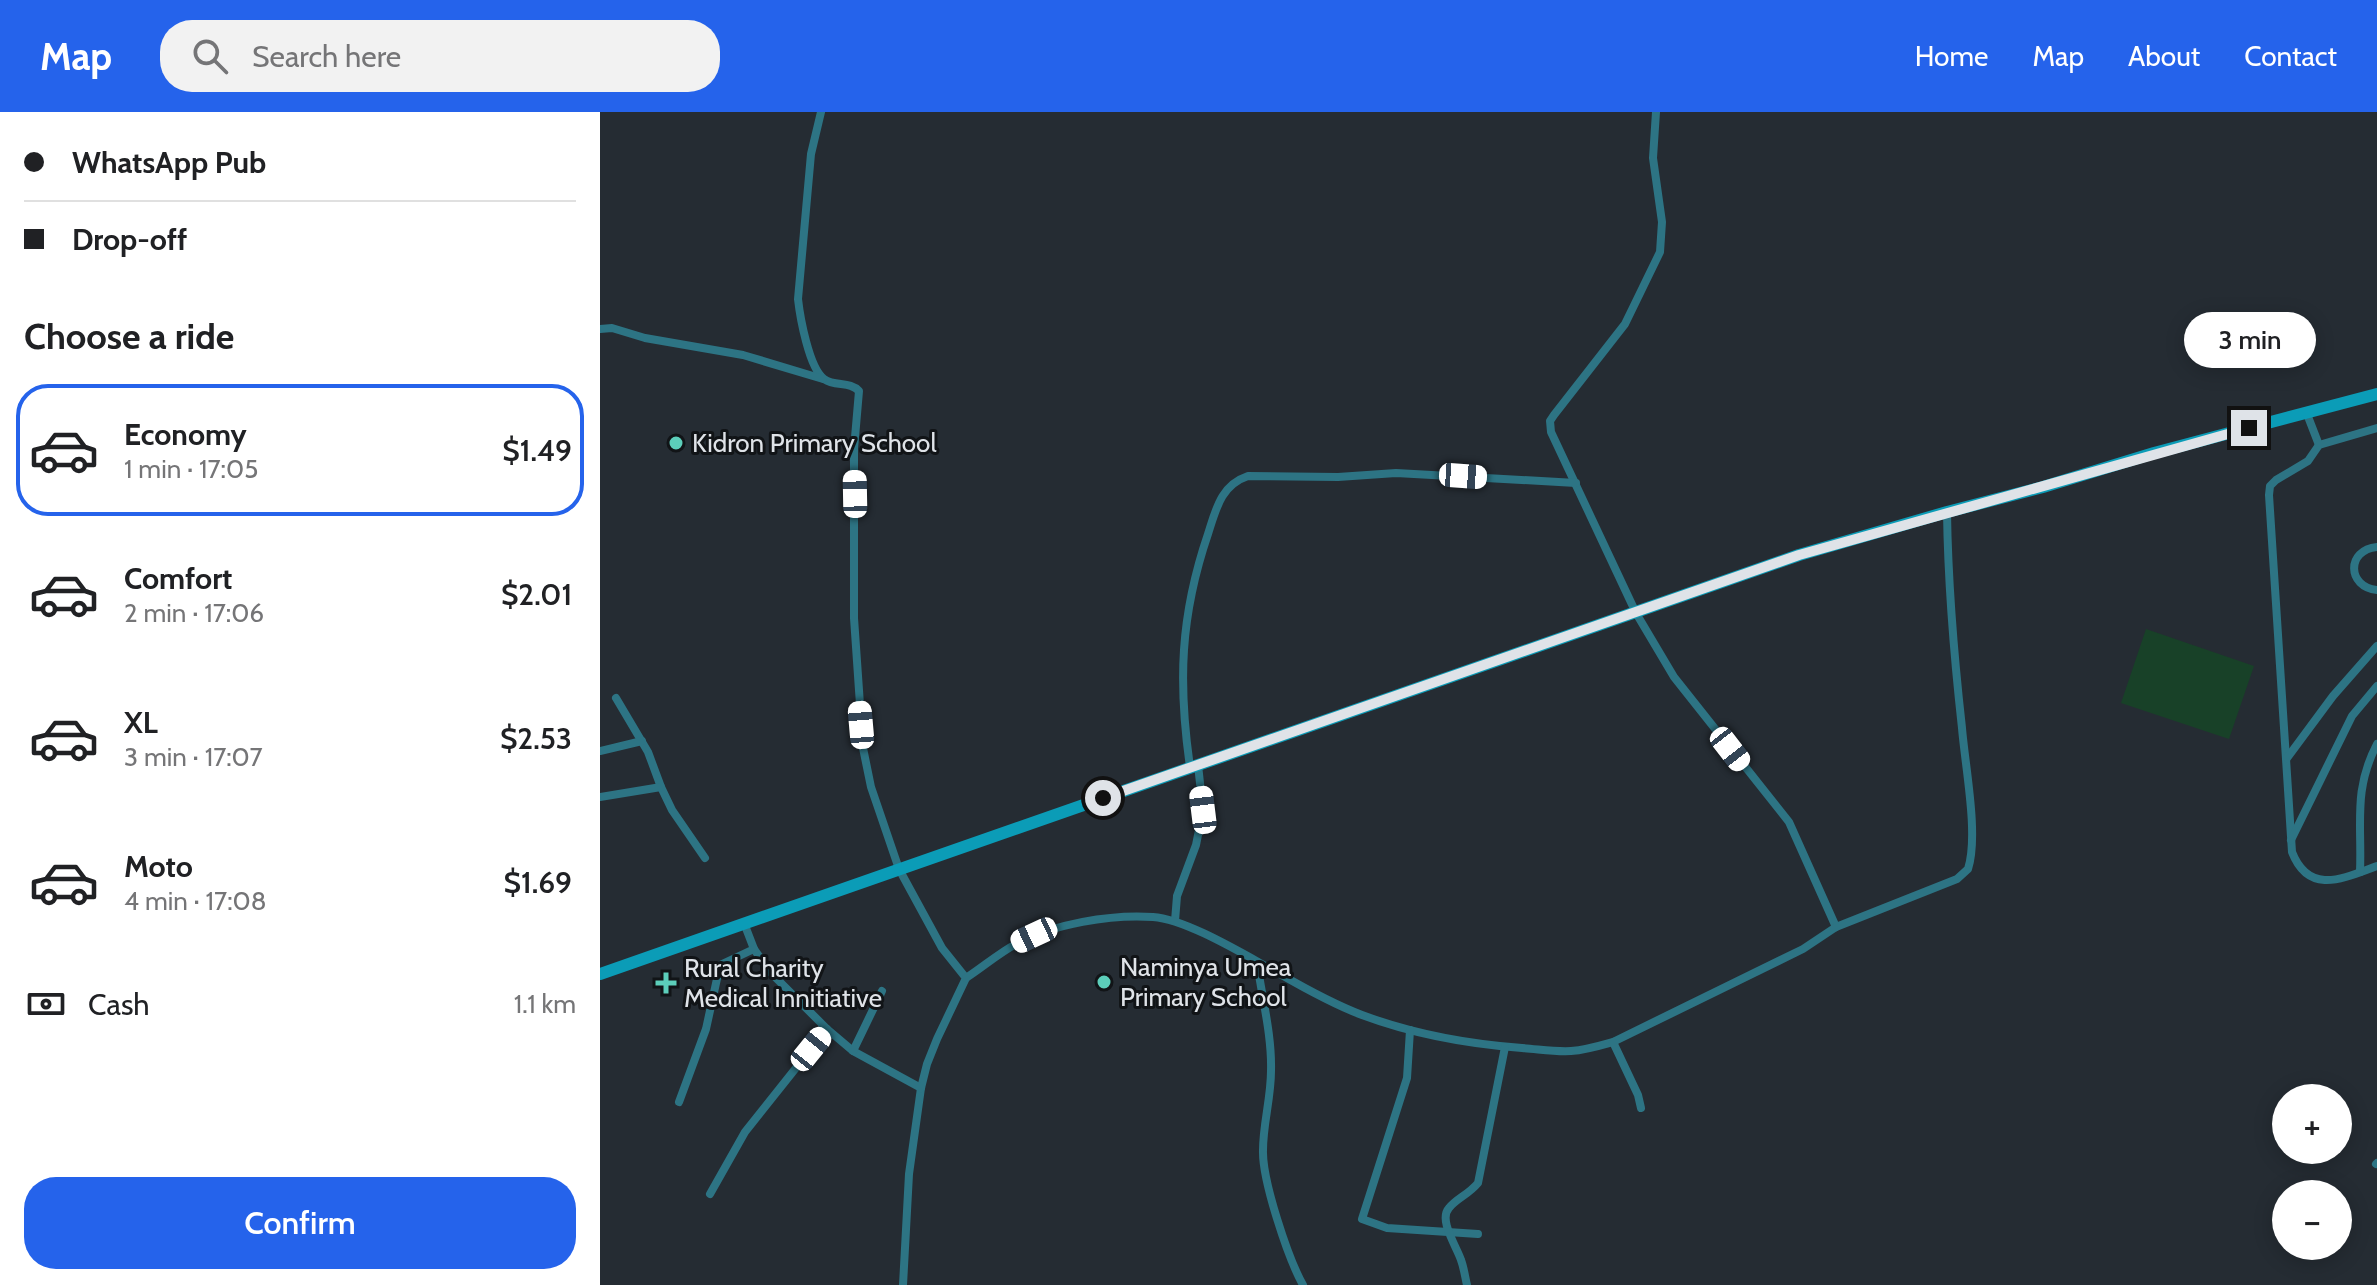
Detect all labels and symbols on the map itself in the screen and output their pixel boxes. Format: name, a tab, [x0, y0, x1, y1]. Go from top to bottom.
callout: 3 min	[2183, 312, 2315, 368]
route end	[2231, 410, 2267, 446]
place label: Kidron Primary School	[692, 427, 937, 459]
marker: Kidron Primary School	[667, 434, 685, 452]
car	[1438, 462, 1488, 490]
car	[843, 470, 867, 518]
car	[847, 700, 875, 750]
car	[1706, 723, 1754, 775]
route start	[1085, 780, 1121, 816]
car	[1188, 785, 1218, 835]
car	[1007, 914, 1061, 956]
place label: Naminya Umea Primary School	[1120, 951, 1292, 1013]
place label: Rural Charity Medical Innitiative	[684, 952, 882, 1014]
marker: Rural Charity Medical Innitiative	[655, 972, 677, 994]
marker: Naminya Umea Primary School	[1095, 973, 1113, 991]
car	[787, 1023, 835, 1075]

